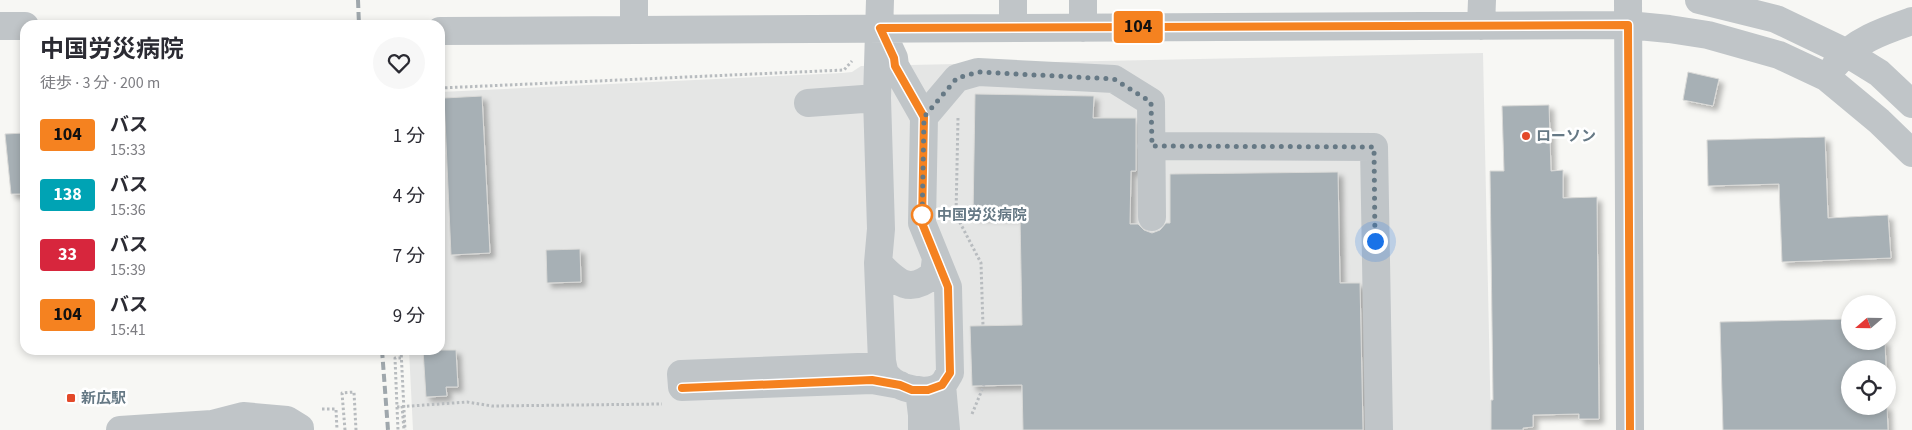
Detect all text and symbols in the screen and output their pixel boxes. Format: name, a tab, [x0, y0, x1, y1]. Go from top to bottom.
line badge: 104	[1109, 11, 1167, 43]
text: 104	[1124, 14, 1152, 39]
text: 中国労災病院	[40, 32, 184, 67]
button: heart	[373, 37, 425, 89]
text: 徒歩 · 3 分 · 200 m	[40, 72, 160, 94]
text: バス	[110, 112, 148, 139]
text: 104	[53, 122, 82, 147]
text: 1 分	[393, 123, 425, 150]
place label: ローソン	[1536, 126, 1596, 147]
marker: ローソン	[1520, 130, 1532, 142]
text: 15:33	[110, 139, 146, 161]
text: バス	[110, 172, 148, 199]
text: 138	[53, 182, 82, 207]
text: 4 分	[393, 183, 425, 210]
text: 15:36	[110, 199, 146, 221]
marker: 中国労災病院	[911, 204, 933, 226]
place label: 中国労災病院	[937, 205, 1027, 226]
your location	[1363, 229, 1388, 254]
text: バス	[110, 232, 148, 259]
text: 33	[58, 242, 77, 267]
text: 7 分	[393, 243, 425, 270]
text: 15:39	[110, 259, 146, 281]
text: バス	[110, 292, 148, 319]
north arrow	[1841, 295, 1896, 350]
map controls	[1841, 295, 1896, 415]
text: 104	[53, 302, 82, 327]
text: 9 分	[393, 303, 425, 330]
text: 15:41	[110, 319, 146, 341]
button: locate	[1841, 360, 1896, 415]
place label: 新広駅	[81, 388, 126, 409]
marker: 新広駅	[65, 392, 77, 404]

